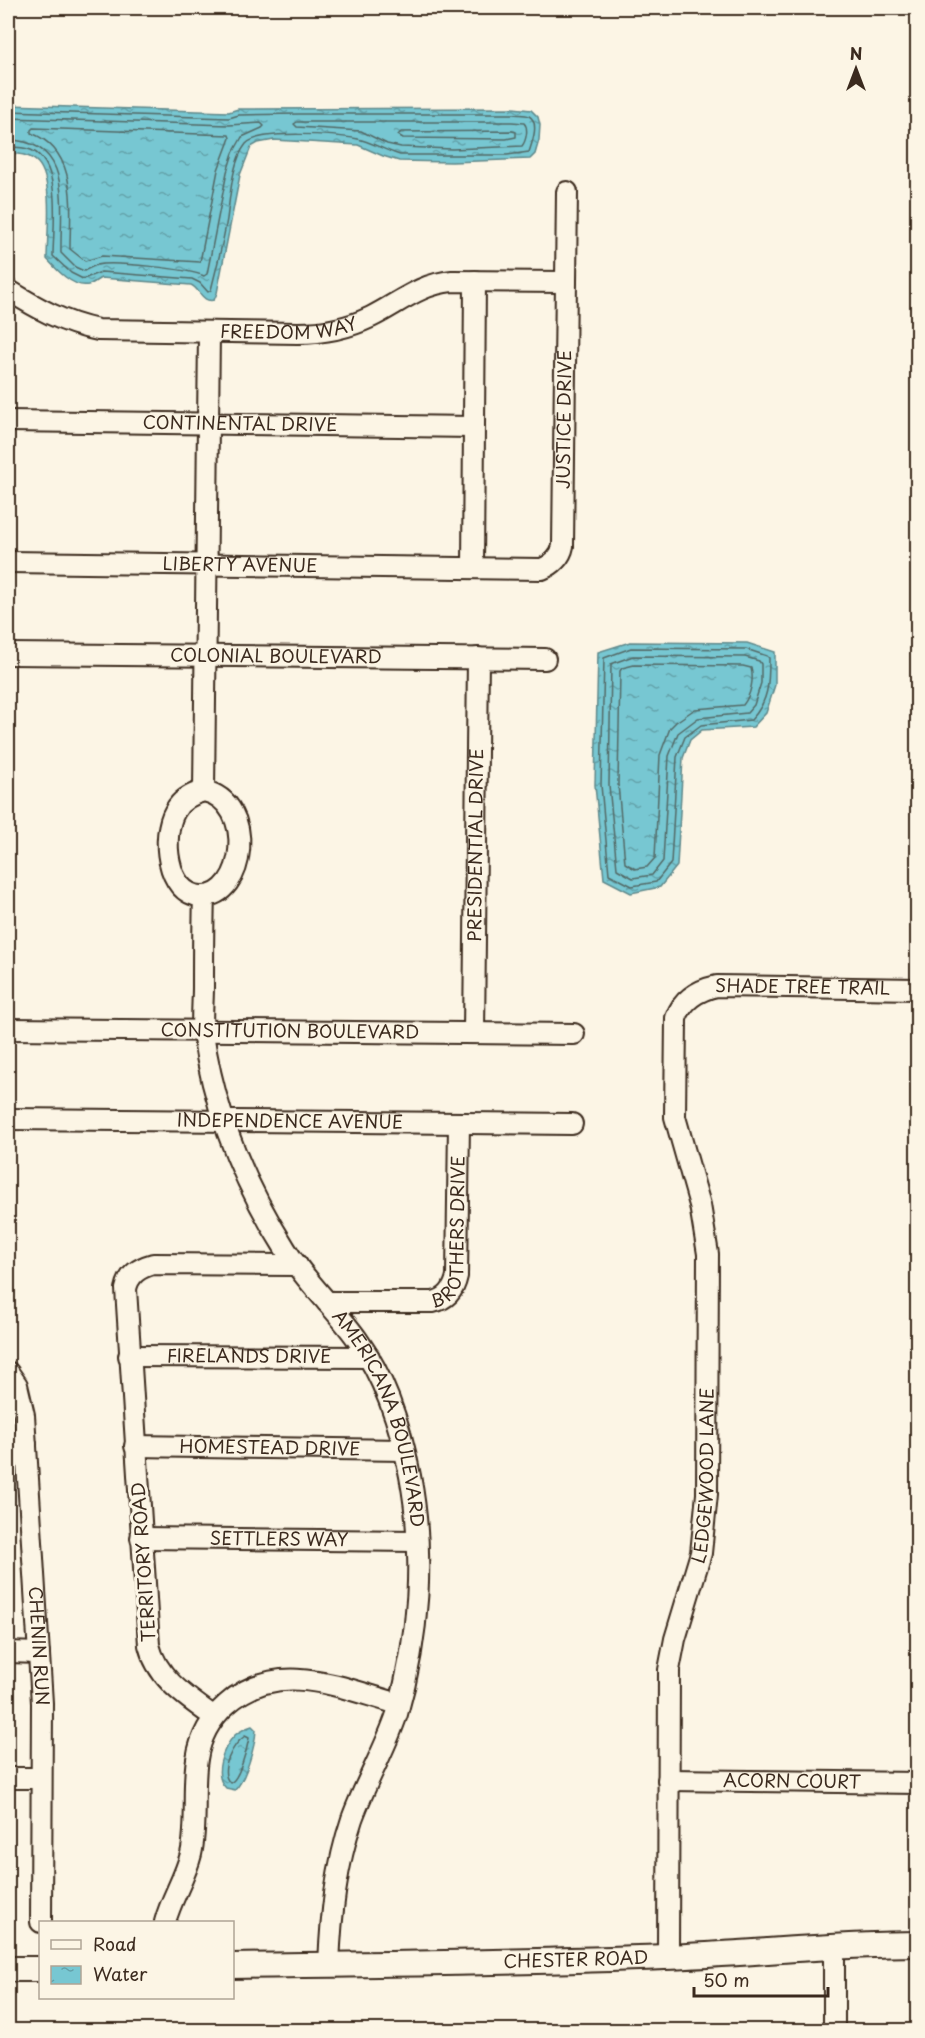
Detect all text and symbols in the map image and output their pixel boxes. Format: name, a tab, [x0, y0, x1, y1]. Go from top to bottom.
north arrow	[826, 39, 886, 99]
text: N	[850, 41, 862, 65]
street label: FREEDOM WAY	[220, 309, 361, 345]
street label: JUSTICE DRIVE	[549, 350, 577, 489]
street label: CONTINENTAL DRIVE	[143, 408, 337, 437]
street label: LIBERTY AVENUE	[162, 549, 318, 578]
street label: COLONIAL BOULEVARD	[170, 641, 382, 669]
street label: PRESIDENTIAL DRIVE	[460, 748, 489, 942]
street label: SHADE TREE TRAIL	[715, 971, 890, 1001]
street label: CONSTITUTION BOULEVARD	[161, 1015, 419, 1045]
street label: INDEPENDENCE AVENUE	[177, 1105, 403, 1135]
street label: BROTHERS DRIVE	[426, 1156, 471, 1314]
street label: AMERICANA BOULEVARD	[327, 1303, 432, 1528]
street label: FIRELANDS DRIVE	[167, 1341, 331, 1369]
street label: LEDGEWOOD LANE	[684, 1388, 720, 1566]
street label: HOMESTEAD DRIVE	[179, 1432, 361, 1461]
street label: TERRITORY ROAD	[123, 1481, 162, 1643]
street label: SETTLERS WAY	[210, 1524, 349, 1552]
street label: CHENIN RUN	[23, 1585, 57, 1706]
street label: ACORN COURT	[723, 1766, 862, 1794]
legend	[39, 1921, 234, 1999]
text: Road	[93, 1930, 137, 1957]
street label: CHESTER ROAD	[503, 1943, 649, 1974]
text: Water	[93, 1960, 148, 1987]
scale bar	[694, 1960, 828, 1998]
text: 50 m	[703, 1966, 750, 1993]

